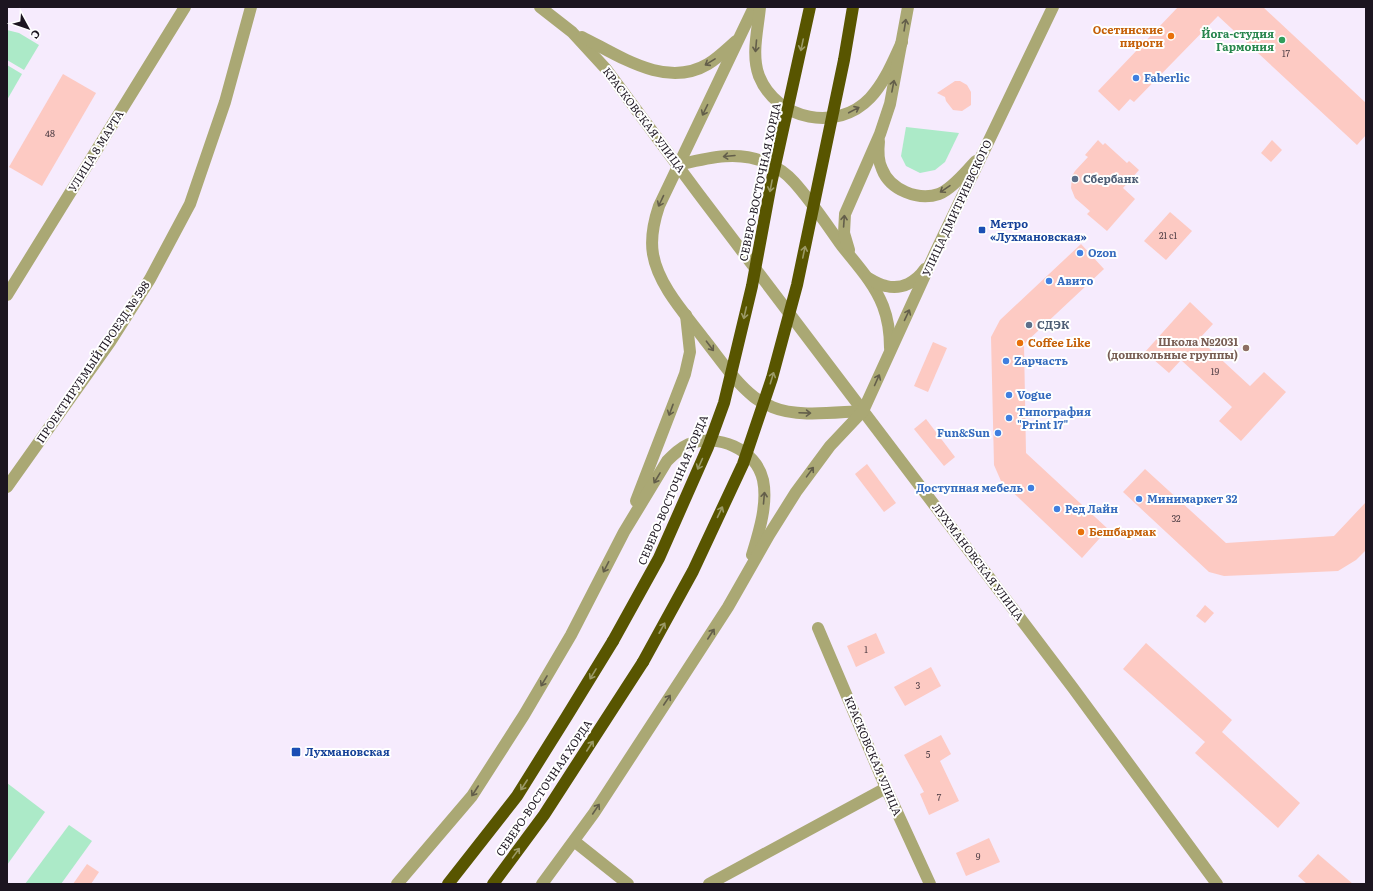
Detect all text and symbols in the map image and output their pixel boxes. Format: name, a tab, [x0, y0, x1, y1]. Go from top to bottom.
north arrow	[8, 8, 48, 48]
one-way arrow	[901, 19, 909, 32]
place label: Осетинские пироги	[1093, 21, 1163, 50]
place label: Йога-студия Гармония	[1201, 25, 1274, 54]
text: С	[28, 27, 45, 43]
marker: Осетинские пироги	[1166, 31, 1176, 41]
marker: Йога-студия Гармония	[1277, 35, 1287, 45]
one-way arrow	[798, 38, 806, 51]
one-way arrow	[753, 39, 760, 52]
house number: 17	[1282, 46, 1290, 60]
one-way arrow	[704, 59, 716, 67]
street label: КРАСКОВСКАЯ УЛИЦА	[600, 63, 690, 175]
place label: Faberlic	[1144, 69, 1190, 85]
marker: Faberlic	[1131, 73, 1141, 83]
one-way arrow	[890, 80, 898, 93]
street label: СЕВЕРО-ВОСТОЧНАЯ ХОРДА	[734, 101, 784, 263]
one-way arrow	[701, 104, 708, 116]
one-way arrow	[847, 105, 859, 113]
street label: УЛИЦА 8 МАРТА	[64, 107, 127, 194]
house number: 48	[45, 126, 55, 140]
street label: УЛИЦА ДМИТРИЕВСКОГО	[917, 137, 995, 278]
one-way arrow	[723, 152, 736, 159]
place label: Сбербанк	[1083, 170, 1139, 186]
marker: Сбербанк	[1070, 174, 1080, 184]
one-way arrow	[767, 179, 775, 192]
one-way arrow	[940, 185, 951, 193]
one-way arrow	[657, 194, 664, 206]
one-way arrow	[841, 215, 848, 228]
place label: Метро «Лухмановская»	[990, 215, 1087, 244]
marker: Метро «Лухмановская»	[977, 225, 987, 235]
house number: 21 c1	[1159, 228, 1177, 242]
place label: Ozon	[1088, 244, 1117, 260]
one-way arrow	[801, 245, 809, 258]
marker: Ozon	[1075, 248, 1085, 258]
place label: Авито	[1057, 272, 1093, 288]
marker: Авито	[1044, 276, 1054, 286]
street label: ПРОЕКТИРУЕМЫЙ ПРОЕЗД № 598	[32, 277, 153, 446]
one-way arrow	[741, 306, 749, 319]
one-way arrow	[904, 309, 911, 321]
place label: СДЭК	[1037, 316, 1070, 332]
marker: СДЭК	[1024, 320, 1034, 330]
place label: Школа №2031 (дошкольные группы)	[1107, 333, 1238, 362]
place label: Coffee Like	[1028, 334, 1091, 350]
marker: Coffee Like	[1015, 338, 1025, 348]
one-way arrow	[706, 341, 714, 352]
marker: Школа №2031 (дошкольные группы)	[1241, 343, 1251, 353]
place label: Zapчасть	[1014, 352, 1068, 368]
marker: Zapчасть	[1001, 356, 1011, 366]
house number: 19	[1211, 364, 1219, 378]
one-way arrow	[769, 371, 776, 384]
one-way arrow	[874, 375, 881, 387]
place label: Vogue	[1017, 386, 1051, 402]
marker: Vogue	[1004, 390, 1014, 400]
place label: Типография "Print 17"	[1017, 403, 1091, 432]
one-way arrow	[667, 404, 675, 416]
one-way arrow	[798, 409, 811, 416]
street label: СЕВЕРО-ВОСТОЧНАЯ ХОРДА	[633, 412, 711, 567]
marker: Типография "Print 17"	[1004, 413, 1014, 423]
place label: Fun&Sun	[937, 424, 990, 440]
marker: Fun&Sun	[993, 428, 1003, 438]
one-way arrow	[696, 458, 704, 470]
one-way arrow	[806, 467, 814, 478]
one-way arrow	[653, 472, 661, 483]
place label: Доступная мебель	[916, 479, 1023, 495]
marker: Доступная мебель	[1026, 483, 1036, 493]
place label: Минимаркет 32	[1147, 490, 1237, 506]
one-way arrow	[761, 492, 768, 505]
marker: Минимаркет 32	[1134, 494, 1144, 504]
street label: ЛУХМАНОВСКАЯ УЛИЦА	[929, 499, 1028, 623]
place label: Ред Лайн	[1065, 500, 1118, 516]
marker: Ред Лайн	[1052, 504, 1062, 514]
one-way arrow	[717, 506, 725, 518]
house number: 32	[1171, 511, 1181, 525]
place label: Бешбармак	[1089, 523, 1157, 539]
marker: Бешбармак	[1076, 527, 1086, 537]
one-way arrow	[602, 561, 610, 573]
one-way arrow	[659, 622, 667, 634]
one-way arrow	[707, 629, 715, 640]
house number: 1	[864, 642, 868, 656]
one-way arrow	[588, 668, 596, 680]
one-way arrow	[540, 675, 548, 686]
house number: 3	[916, 678, 921, 692]
street label: КРАСКОВСКАЯ УЛИЦА	[841, 693, 906, 818]
one-way arrow	[663, 695, 671, 706]
street label: СЕВЕРО-ВОСТОЧНАЯ ХОРДА	[491, 716, 595, 859]
one-way arrow	[586, 740, 594, 751]
place label: Лухмановская	[305, 743, 390, 759]
marker: Лухмановская	[290, 746, 302, 758]
house number: 5	[926, 747, 931, 761]
one-way arrow	[519, 779, 528, 790]
one-way arrow	[471, 785, 479, 796]
house number: 7	[937, 790, 942, 804]
one-way arrow	[592, 804, 600, 815]
one-way arrow	[512, 847, 520, 858]
house number: 9	[976, 849, 981, 863]

